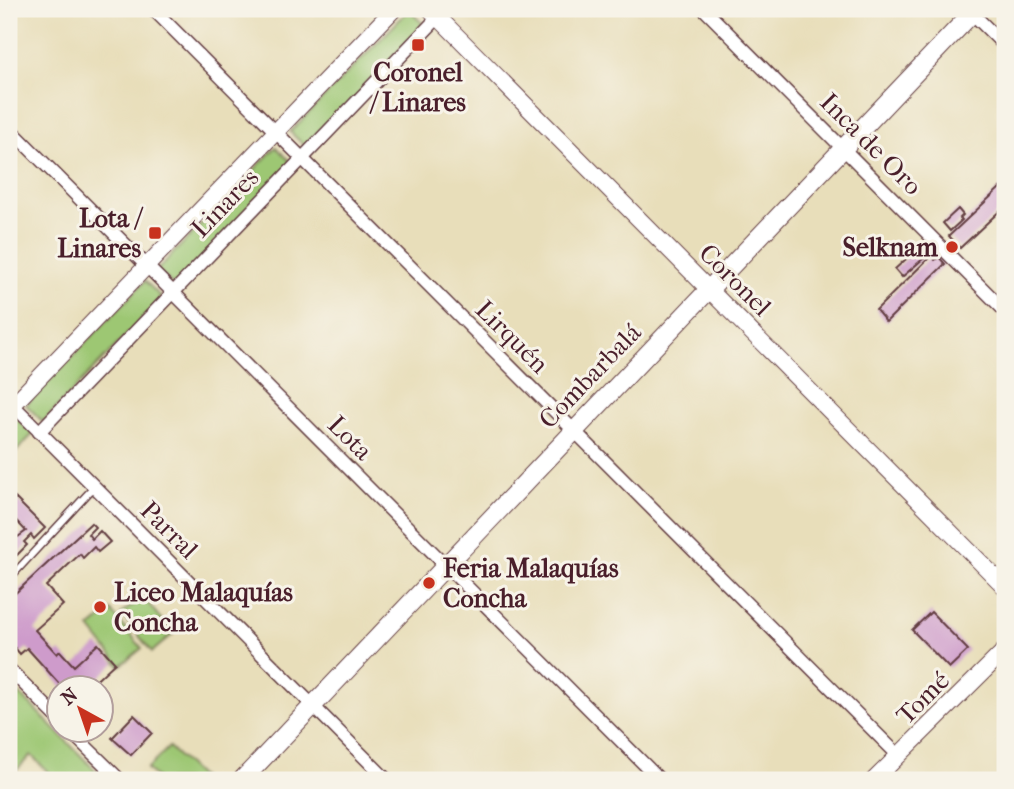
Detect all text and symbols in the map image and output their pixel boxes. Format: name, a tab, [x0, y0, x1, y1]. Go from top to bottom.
marker: Coronel / Linares	[410, 37, 426, 53]
place label: Coronel / Linares	[369, 57, 466, 118]
street label: Inca de Oro	[814, 87, 928, 201]
street label: Linares	[185, 162, 265, 244]
place label: Lota / Linares	[57, 203, 144, 264]
marker: Lota / Linares	[147, 225, 163, 241]
place label: Selknam	[842, 232, 938, 263]
street label: Coronel	[692, 237, 778, 323]
marker: Selknam	[944, 239, 960, 255]
street label: Lirquén	[469, 294, 555, 380]
street label: Combarbalá	[532, 316, 648, 435]
street label: Lota	[321, 409, 379, 467]
street label: Parral	[134, 495, 204, 565]
place label: Feria Malaquías Concha	[442, 553, 619, 614]
marker: Feria Malaquías Concha	[421, 575, 437, 591]
place label: Liceo Malaquías Concha	[114, 577, 293, 638]
marker: Liceo Malaquías Concha	[92, 599, 108, 615]
street label: Tomé	[890, 665, 956, 731]
north arrow	[46, 674, 116, 744]
text: N	[57, 683, 83, 710]

